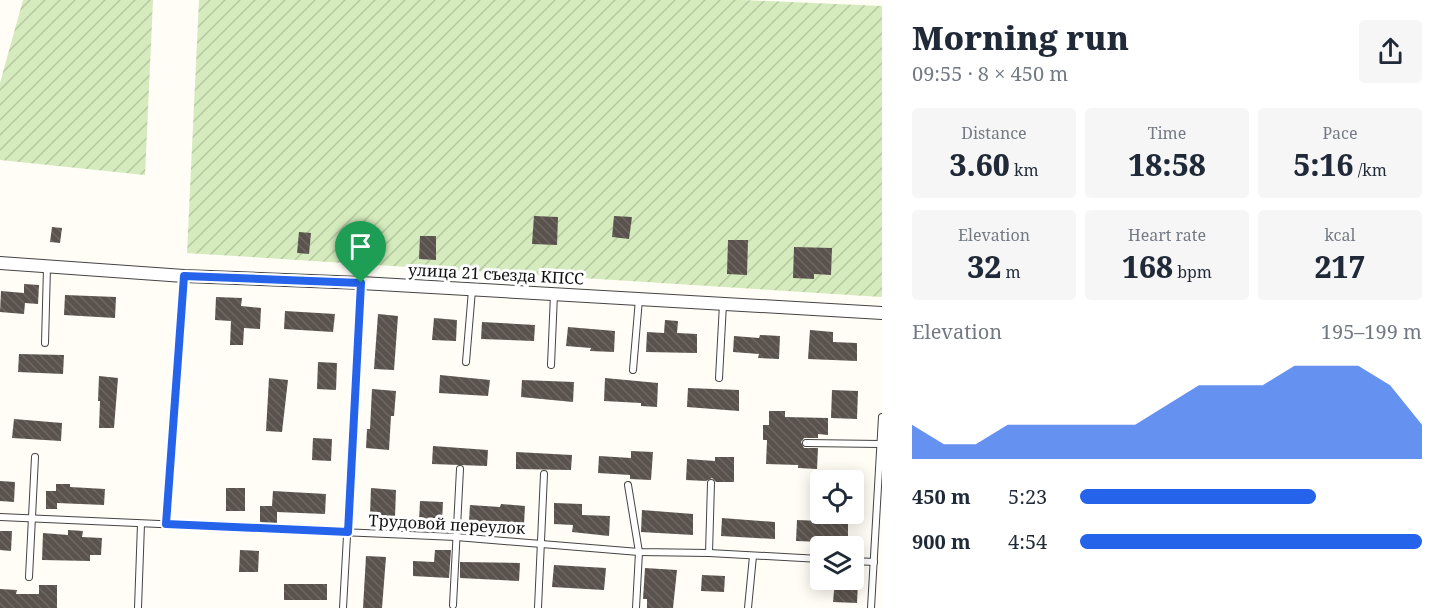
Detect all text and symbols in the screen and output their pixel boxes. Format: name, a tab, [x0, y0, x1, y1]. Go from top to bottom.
text: Morning run	[912, 15, 1129, 60]
button: share	[1359, 20, 1422, 83]
text: 09:55 · 8 × 450 m	[912, 60, 1068, 87]
text: Distance	[961, 122, 1027, 144]
text: Time	[1148, 122, 1186, 144]
text: Pace	[1322, 122, 1358, 144]
text: 3.60	[949, 144, 1010, 185]
text: 18:58	[1128, 144, 1206, 185]
text: 5:16	[1293, 144, 1354, 185]
text: km	[1010, 159, 1039, 181]
text: /km	[1354, 159, 1387, 181]
pin	[335, 221, 386, 283]
text: Elevation	[958, 224, 1030, 246]
text: Heart rate	[1128, 224, 1206, 246]
text: kcal	[1325, 224, 1355, 246]
icon: arrive	[344, 230, 377, 263]
text: 32	[967, 246, 1001, 287]
text: 168	[1122, 246, 1173, 287]
text: 217	[1314, 246, 1366, 287]
street label: улица 21 съезда КПСС	[407, 258, 585, 290]
text: m	[1001, 261, 1021, 283]
text: bpm	[1173, 261, 1212, 283]
text: Elevation	[912, 318, 1002, 345]
text: 195–199 m	[1321, 318, 1422, 345]
map controls	[810, 470, 864, 590]
button: locate	[810, 470, 864, 524]
text: 450 m	[912, 483, 971, 510]
text: 5:23	[1008, 483, 1047, 510]
street label: Трудовой переулок	[368, 509, 526, 539]
text: 900 m	[912, 528, 971, 555]
text: 4:54	[1008, 528, 1047, 555]
button: layers	[810, 536, 864, 590]

